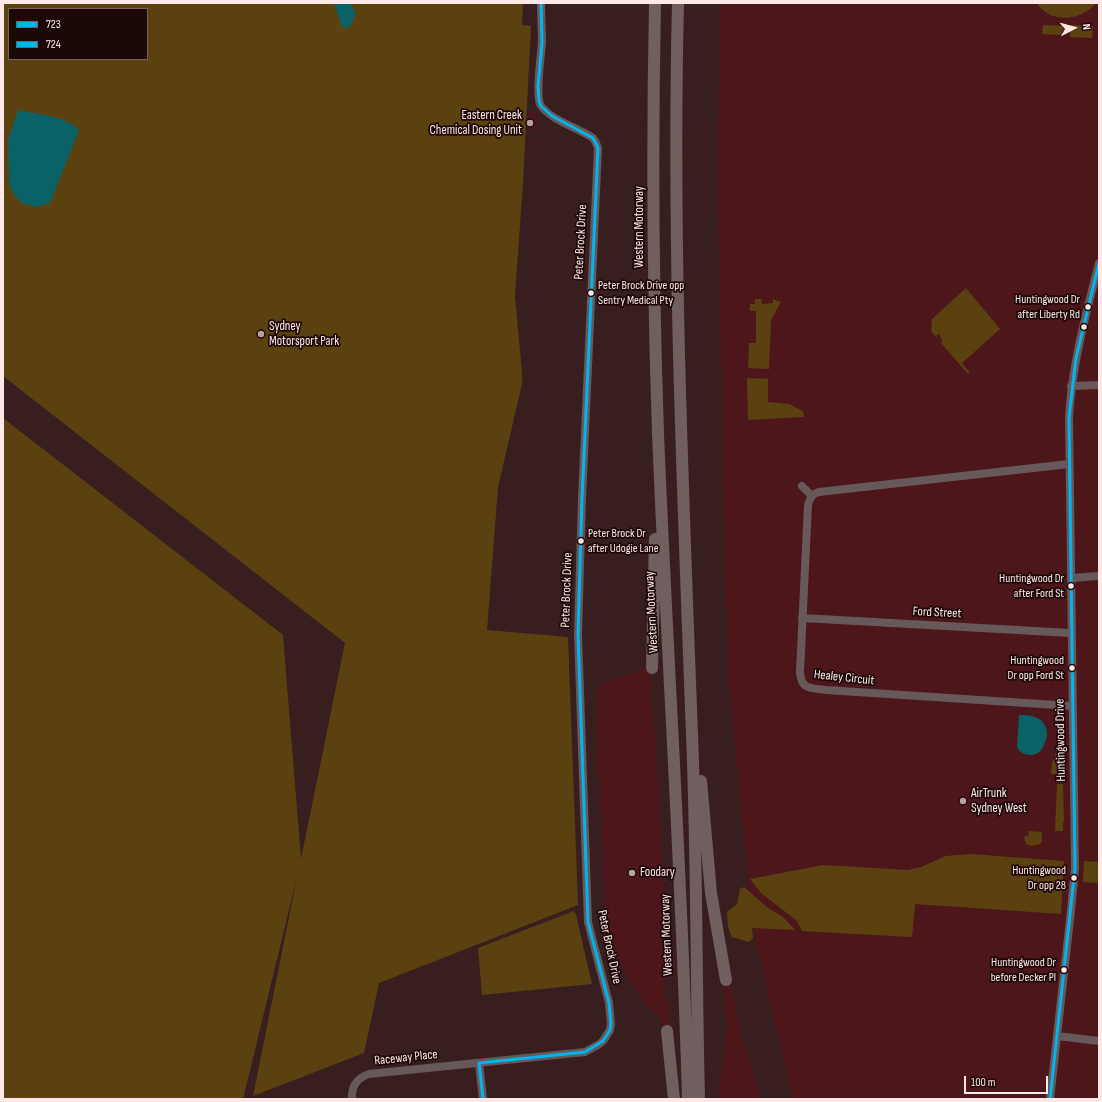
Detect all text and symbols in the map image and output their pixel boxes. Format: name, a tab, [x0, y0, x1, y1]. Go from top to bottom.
legend	[8, 8, 148, 60]
north arrow	[1054, 8, 1094, 48]
text: 723	[46, 17, 61, 32]
text: N	[1080, 23, 1093, 30]
text: 724	[46, 37, 61, 52]
place label: Eastern Creek Chemical Dosing Unit	[430, 108, 522, 139]
marker: Eastern Creek Chemical Dosing Unit	[525, 118, 535, 128]
street label: Western Motorway	[632, 186, 648, 268]
street label: Peter Brock Drive	[571, 204, 591, 280]
place label: Peter Brock Drive opp Sentry Medical Pty	[598, 279, 684, 307]
marker: Peter Brock Drive opp Sentry Medical Pty	[586, 288, 596, 298]
place label: Huntingwood Dr after Liberty Rd	[1015, 293, 1080, 321]
marker: Huntingwood Dr after Liberty Rd	[1083, 302, 1093, 312]
place label: Sydney Motorsport Park	[269, 319, 339, 350]
unlabelled marker	[1079, 322, 1089, 332]
marker: Sydney Motorsport Park	[256, 329, 266, 339]
place label: Peter Brock Dr after Udogie Lane	[588, 527, 658, 555]
marker: Peter Brock Dr after Udogie Lane	[576, 536, 586, 546]
street label: Peter Brock Drive	[558, 552, 576, 628]
street label: Western Motorway	[642, 571, 662, 653]
place label: Huntingwood Dr after Ford St	[999, 572, 1064, 600]
marker: Huntingwood Dr after Ford St	[1066, 581, 1076, 591]
street label: Ford Street	[912, 604, 962, 622]
place label: Huntingwood Dr opp Ford St	[1008, 654, 1064, 682]
marker: Huntingwood Dr opp Ford St	[1067, 663, 1077, 673]
street label: Healey Circuit	[813, 667, 875, 689]
street label: Huntingwood Drive	[1052, 698, 1070, 782]
place label: AirTrunk Sydney West	[971, 786, 1027, 817]
marker: AirTrunk Sydney West	[958, 796, 968, 806]
place label: Huntingwood Dr opp 28	[1012, 864, 1066, 892]
place label: Foodary	[640, 865, 675, 881]
marker: Foodary	[627, 868, 637, 878]
marker: Huntingwood Dr opp 28	[1069, 873, 1079, 883]
street label: Western Motorway	[658, 894, 676, 976]
street label: Peter Brock Drive	[594, 909, 624, 985]
place label: Huntingwood Dr before Decker Pl	[991, 956, 1056, 984]
marker: Huntingwood Dr before Decker Pl	[1059, 965, 1069, 975]
street label: Raceway Place	[374, 1047, 438, 1069]
scale bar	[966, 1068, 1050, 1094]
text: 100 m	[971, 1075, 996, 1090]

